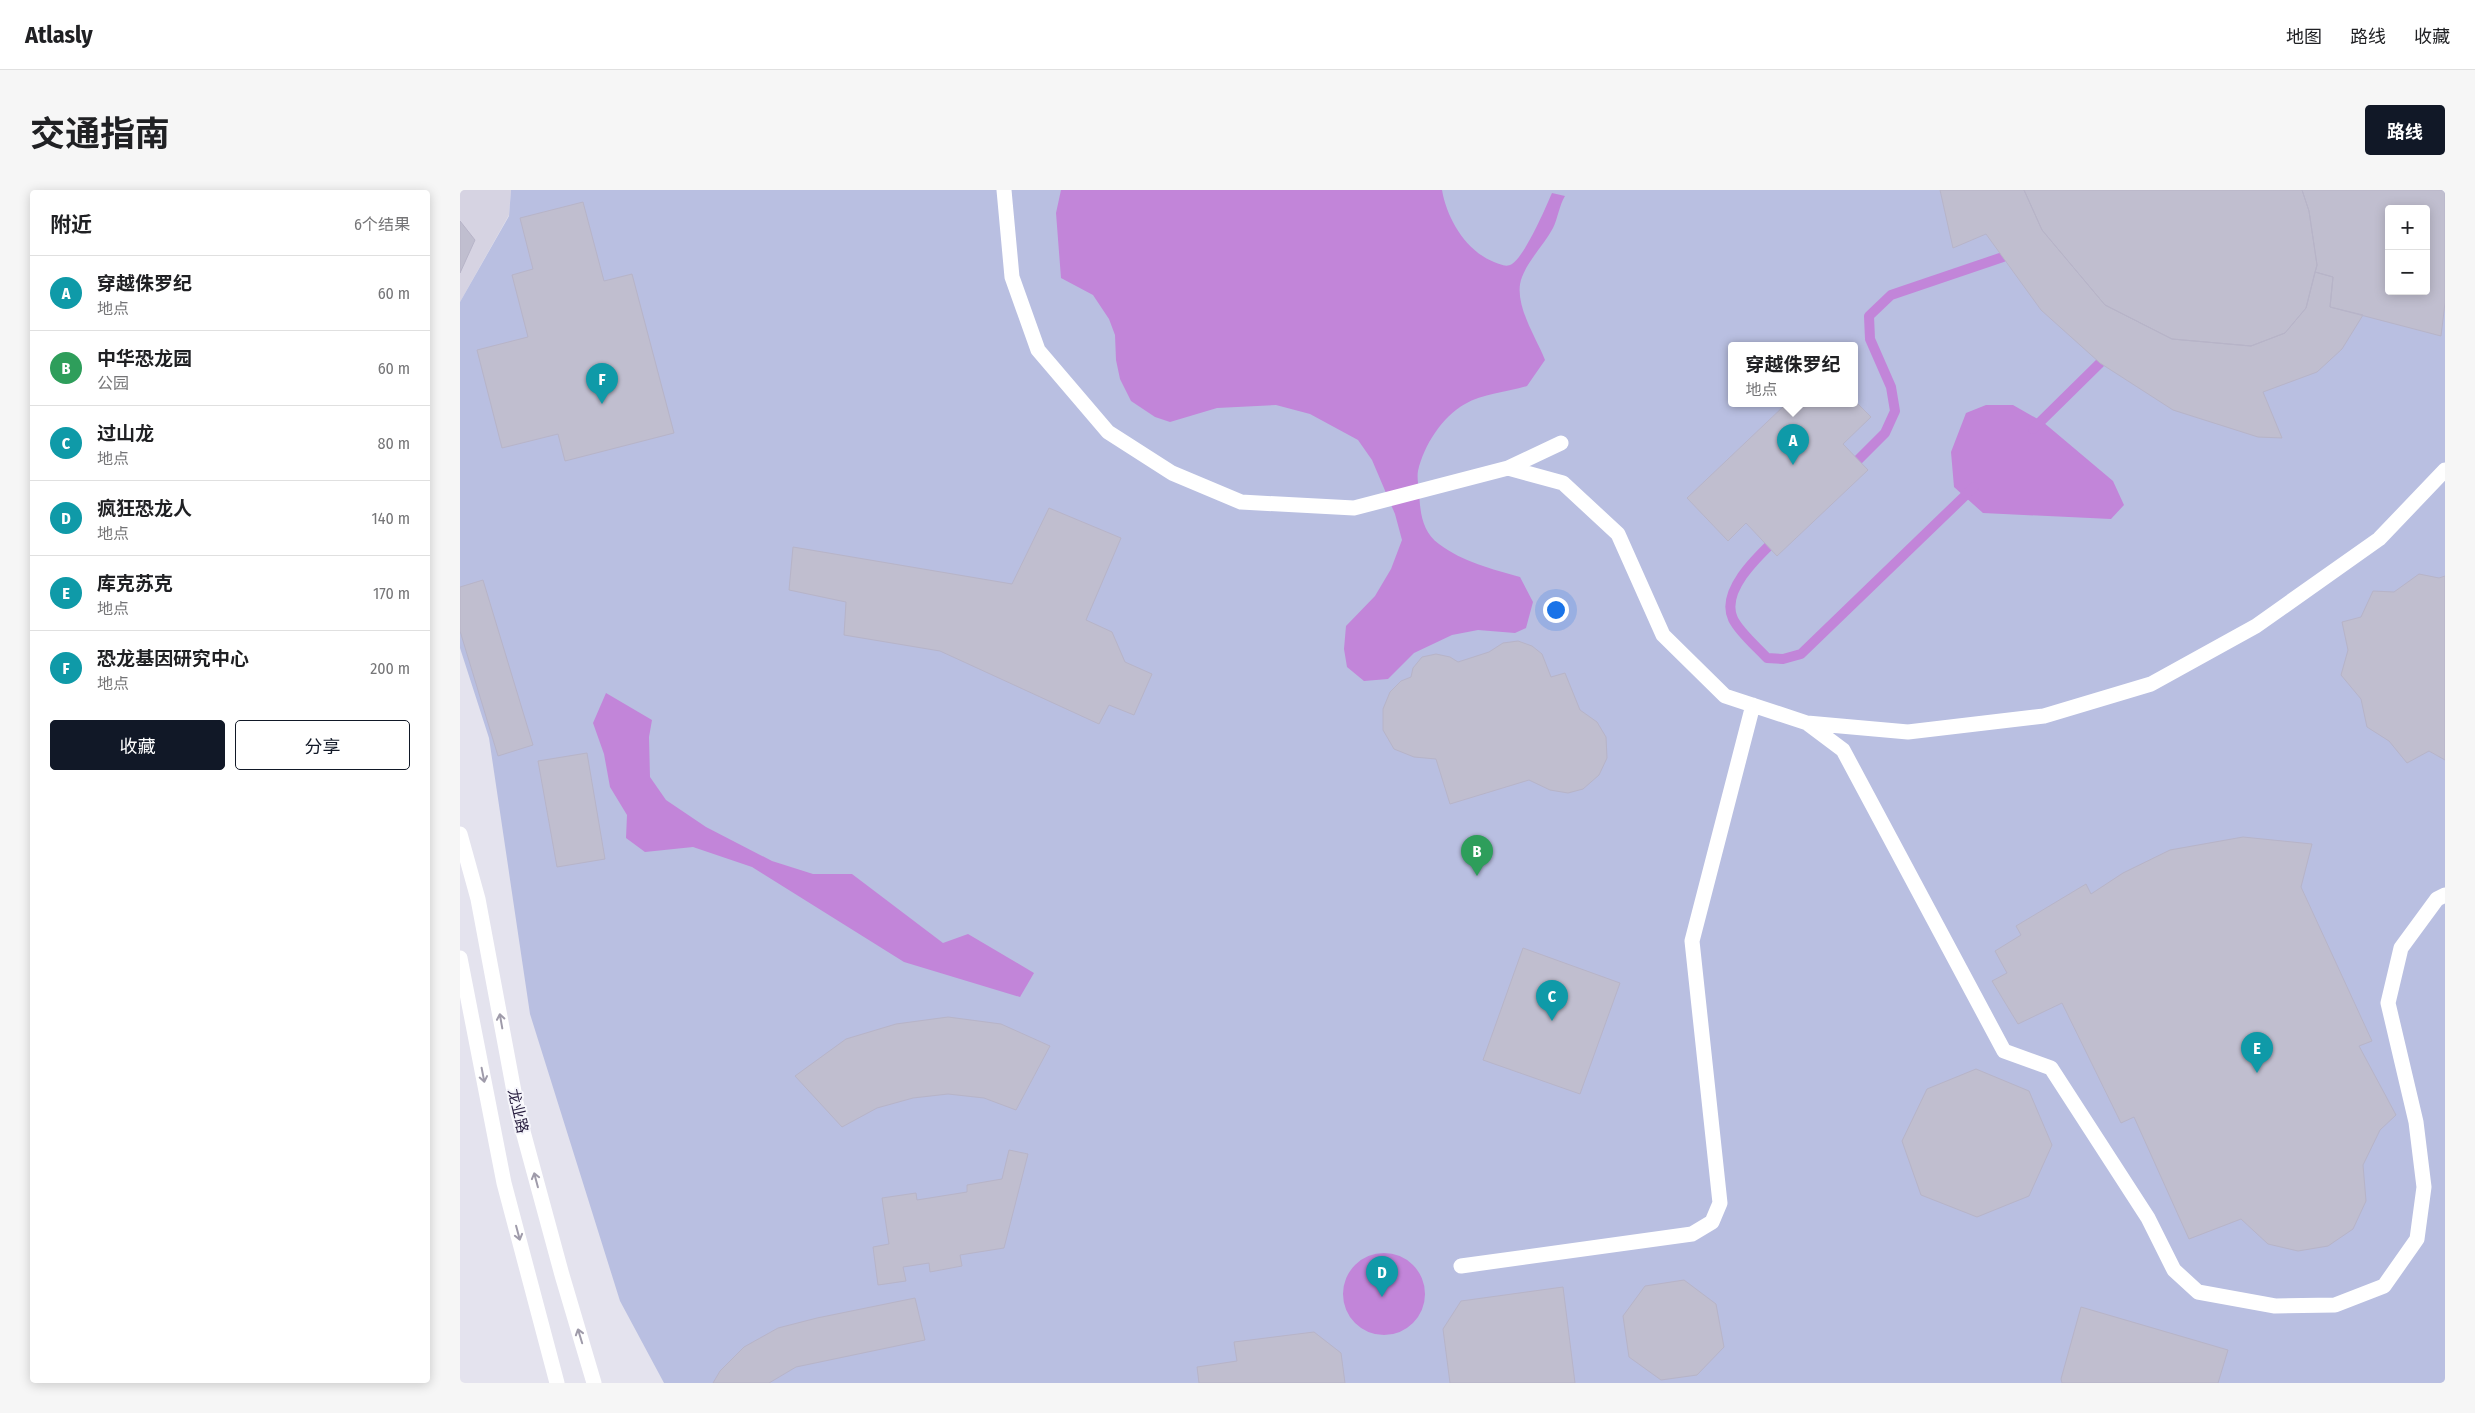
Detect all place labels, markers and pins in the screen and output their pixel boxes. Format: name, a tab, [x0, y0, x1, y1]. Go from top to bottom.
pin: F	[586, 363, 618, 404]
pin: A	[1777, 424, 1809, 465]
pin: B	[1461, 835, 1493, 876]
pin: C	[1536, 980, 1568, 1021]
pin: E	[2241, 1032, 2273, 1073]
pin: D	[1366, 1256, 1398, 1297]

